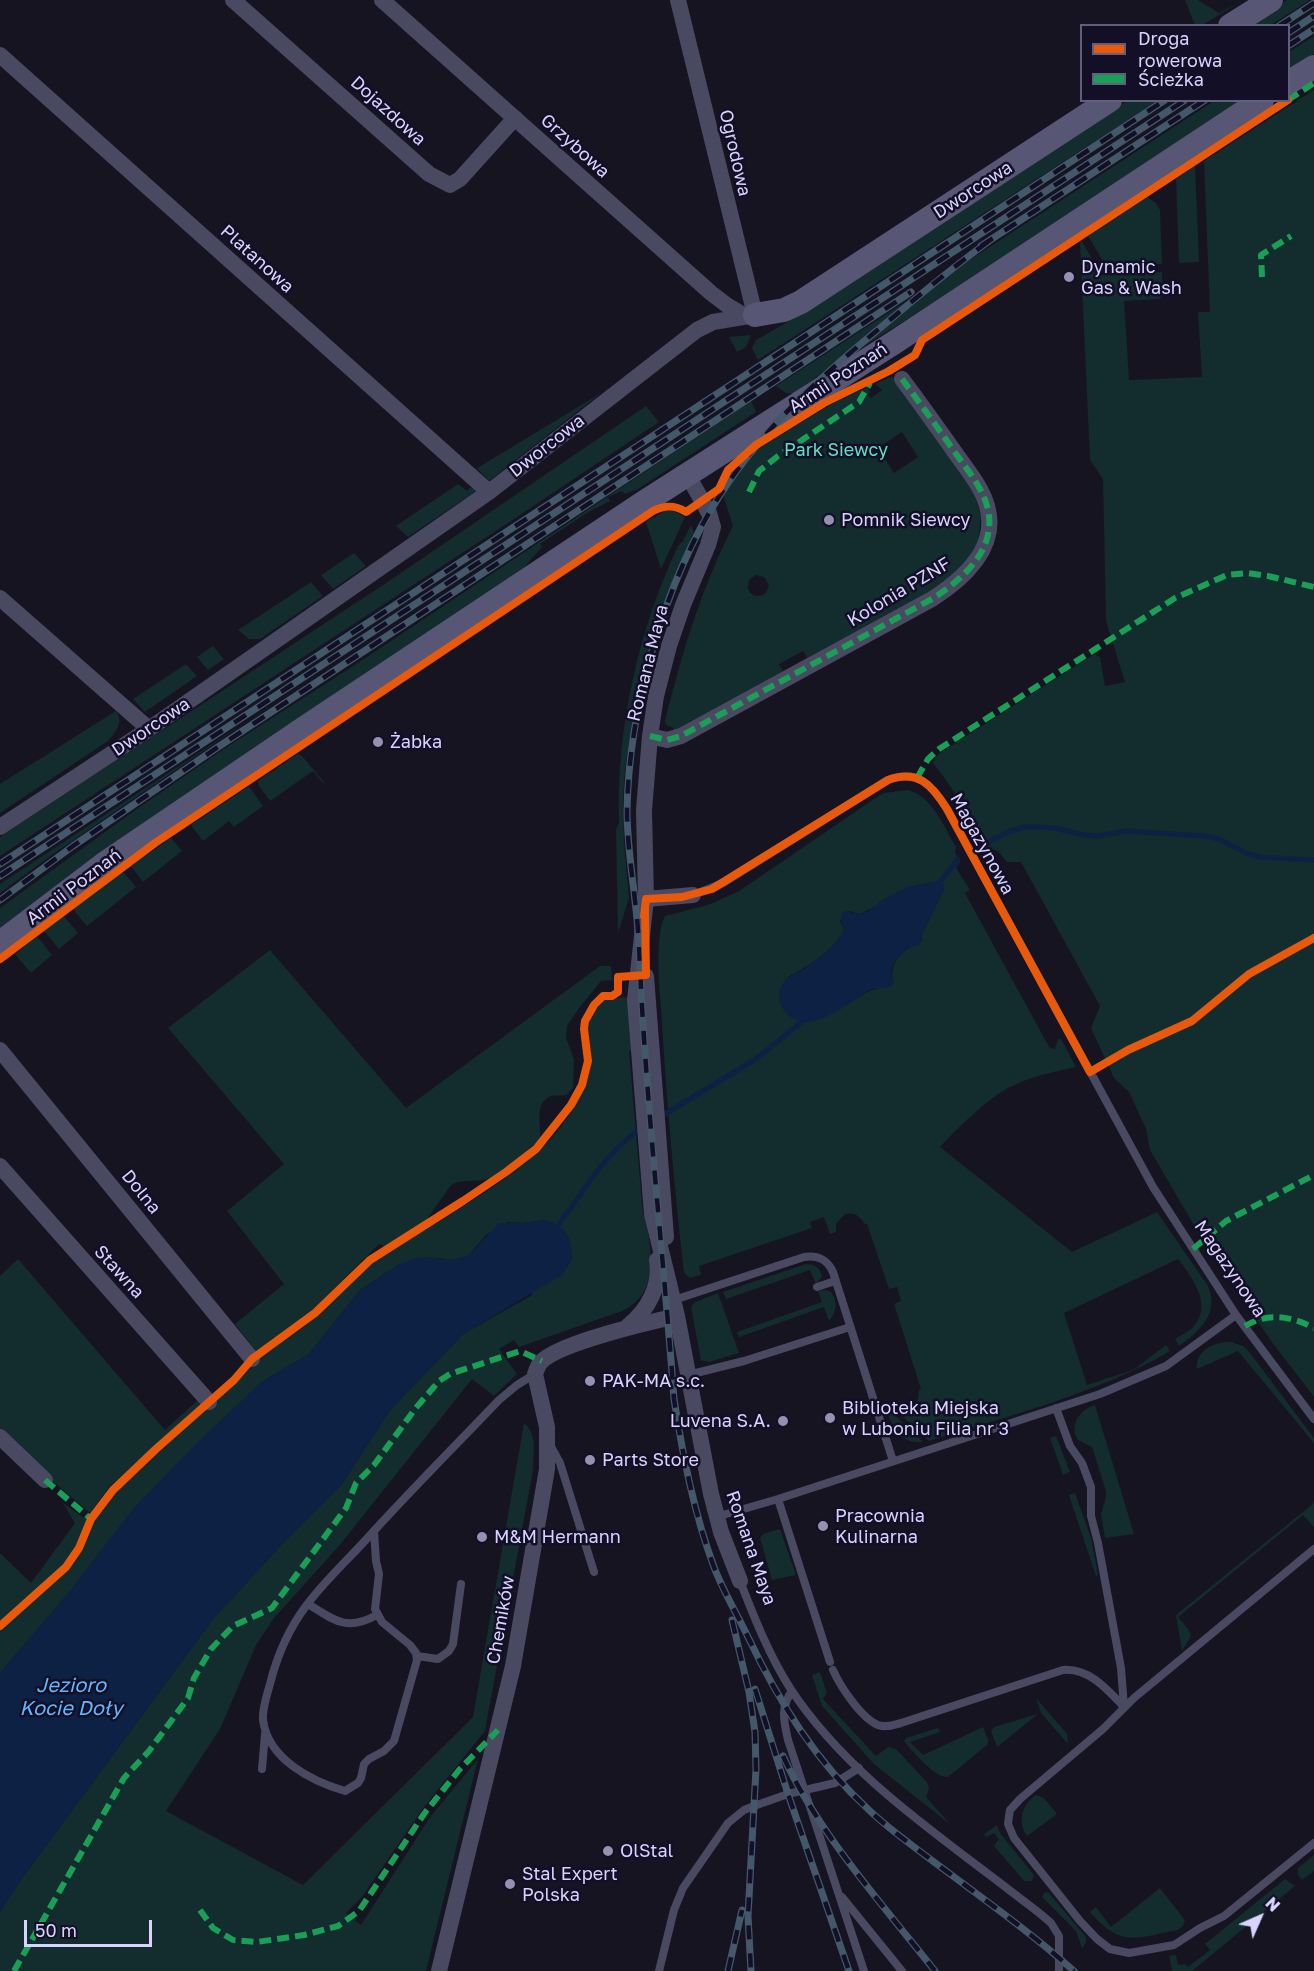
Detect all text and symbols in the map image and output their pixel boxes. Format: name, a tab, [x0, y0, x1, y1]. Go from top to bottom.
legend	[1080, 24, 1290, 102]
text: Droga rowerowa	[1138, 27, 1222, 71]
text: Ścieżka	[1138, 68, 1204, 90]
street label: Dojazdowa	[346, 72, 430, 150]
street label: Ogrodowa	[715, 108, 755, 198]
street label: Grzybowa	[536, 109, 614, 183]
street label: Dworcowa	[930, 157, 1016, 223]
street label: Platanowa	[216, 221, 298, 297]
place label: Dynamic Gas & Wash	[1081, 256, 1182, 298]
marker: Dynamic Gas & Wash	[1062, 270, 1076, 284]
street label: Armii Poznań	[785, 338, 891, 418]
street label: Dworcowa	[505, 410, 589, 482]
park label: Park Siewcy	[784, 439, 888, 461]
place label: Pomnik Siewcy	[841, 509, 970, 531]
marker: Pomnik Siewcy	[822, 513, 836, 527]
street label: Kolonia PZNF	[843, 553, 955, 631]
street label: Romana Maya	[623, 602, 673, 724]
street label: Dworcowa	[108, 693, 194, 761]
place label: Żabka	[390, 731, 442, 753]
marker: Żabka	[371, 735, 385, 749]
street label: Magazynowa	[945, 790, 1019, 898]
street label: Armii Poznań	[22, 844, 126, 930]
street label: Dolna	[117, 1166, 165, 1218]
street label: Magazynowa	[1190, 1216, 1270, 1322]
street label: Stawna	[90, 1241, 148, 1303]
place label: PAK-MA s.c.	[602, 1370, 705, 1392]
marker: PAK-MA s.c.	[583, 1374, 597, 1388]
place label: Biblioteka Miejska w Luboniu Filia nr 3	[842, 1397, 1009, 1440]
place label: Luvena S.A.	[670, 1410, 771, 1432]
marker: Biblioteka Miejska w Luboniu Filia nr 3	[823, 1411, 837, 1425]
marker: Luvena S.A.	[776, 1414, 790, 1428]
place label: Parts Store	[602, 1449, 699, 1471]
marker: Parts Store	[583, 1453, 597, 1467]
street label: Romana Maya	[721, 1488, 781, 1608]
place label: Pracownia Kulinarna	[835, 1505, 925, 1547]
marker: Pracownia Kulinarna	[816, 1519, 830, 1533]
place label: M&M Hermann	[494, 1526, 621, 1548]
marker: M&M Hermann	[475, 1530, 489, 1544]
street label: Chemików	[483, 1574, 519, 1666]
water label: Jezioro Kocie Doły	[20, 1674, 122, 1721]
place label: OlStal	[620, 1840, 673, 1862]
marker: OlStal	[601, 1844, 615, 1858]
place label: Stal Expert Polska	[522, 1863, 618, 1906]
marker: Stal Expert Polska	[503, 1877, 517, 1891]
north arrow	[1230, 1887, 1290, 1947]
text: N	[1261, 1893, 1284, 1916]
scale bar	[27, 1908, 154, 1946]
text: 50 m	[35, 1919, 77, 1941]

